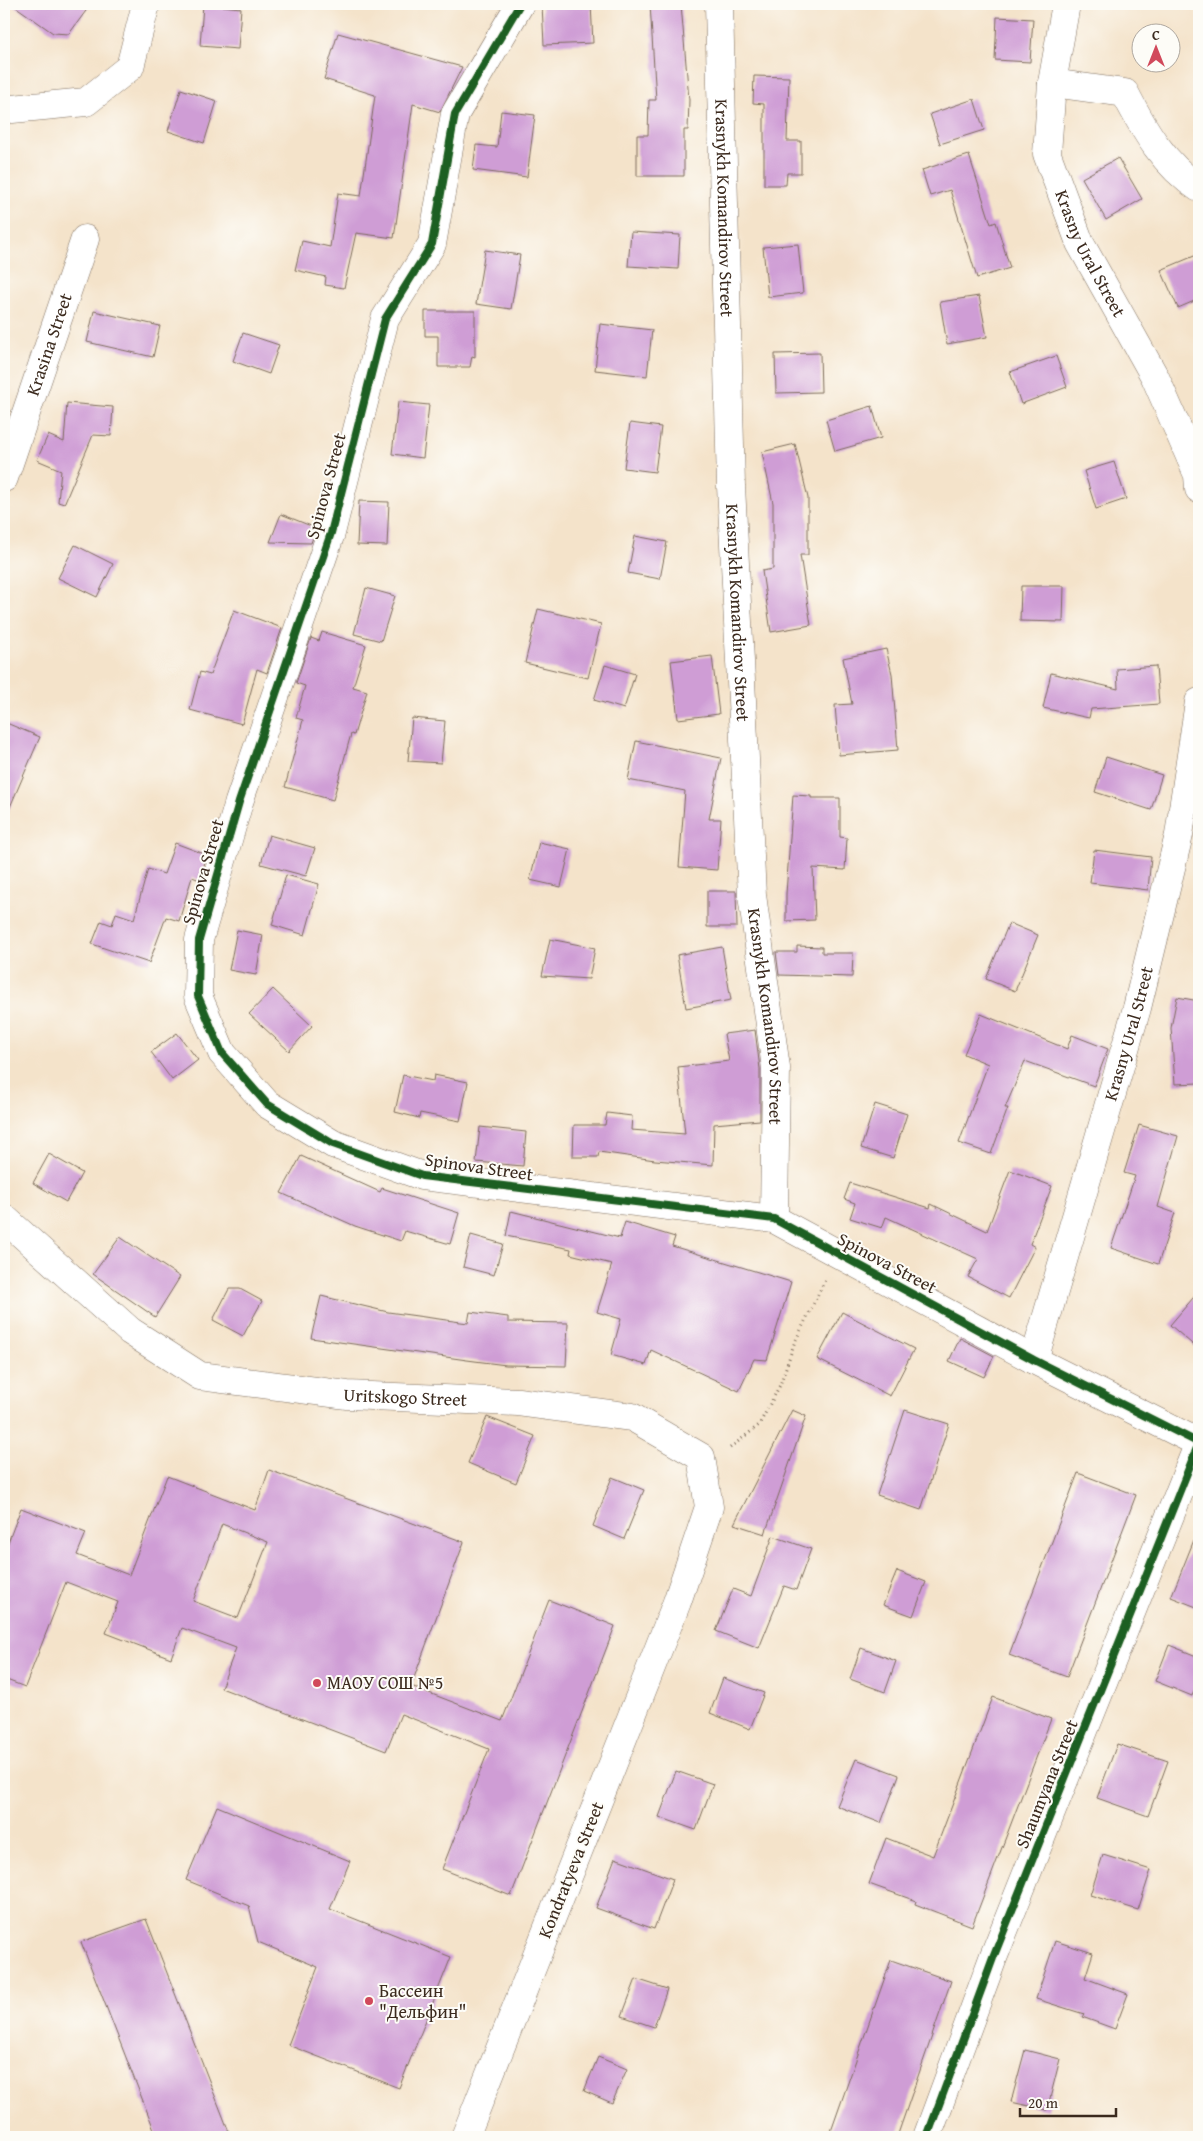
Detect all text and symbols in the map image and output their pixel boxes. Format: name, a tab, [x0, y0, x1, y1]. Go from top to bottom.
north arrow	[1130, 22, 1180, 72]
text: С	[1152, 25, 1160, 45]
street label: Krasnykh Komandirov Street	[708, 99, 741, 318]
street label: Krasny Ural Street	[1048, 186, 1133, 322]
street label: Krasina Street	[19, 289, 79, 399]
street label: Spinova Street	[298, 429, 353, 542]
street label: Krasnykh Komandirov Street	[719, 503, 757, 723]
street label: Spinova Street	[175, 815, 231, 928]
street label: Krasnykh Komandirov Street	[741, 906, 790, 1126]
street label: Krasny Ural Street	[1097, 963, 1160, 1104]
street label: Spinova Street	[423, 1146, 536, 1188]
street label: Spinova Street	[833, 1225, 942, 1300]
street label: Uritskogo Street	[343, 1381, 468, 1413]
place label: МАОУ СОШ №5	[327, 1669, 443, 1696]
marker: МАОУ СОШ №5	[311, 1677, 323, 1689]
street label: Shaumyana Street	[1008, 1715, 1085, 1852]
street label: Kondratyeva Street	[531, 1797, 611, 1942]
place label: Бассеин "Дельфин"	[379, 1977, 466, 2025]
marker: Бассеин "Дельфин"	[363, 1995, 375, 2007]
scale bar	[1020, 2086, 1117, 2118]
text: 20 m	[1028, 2092, 1059, 2113]

